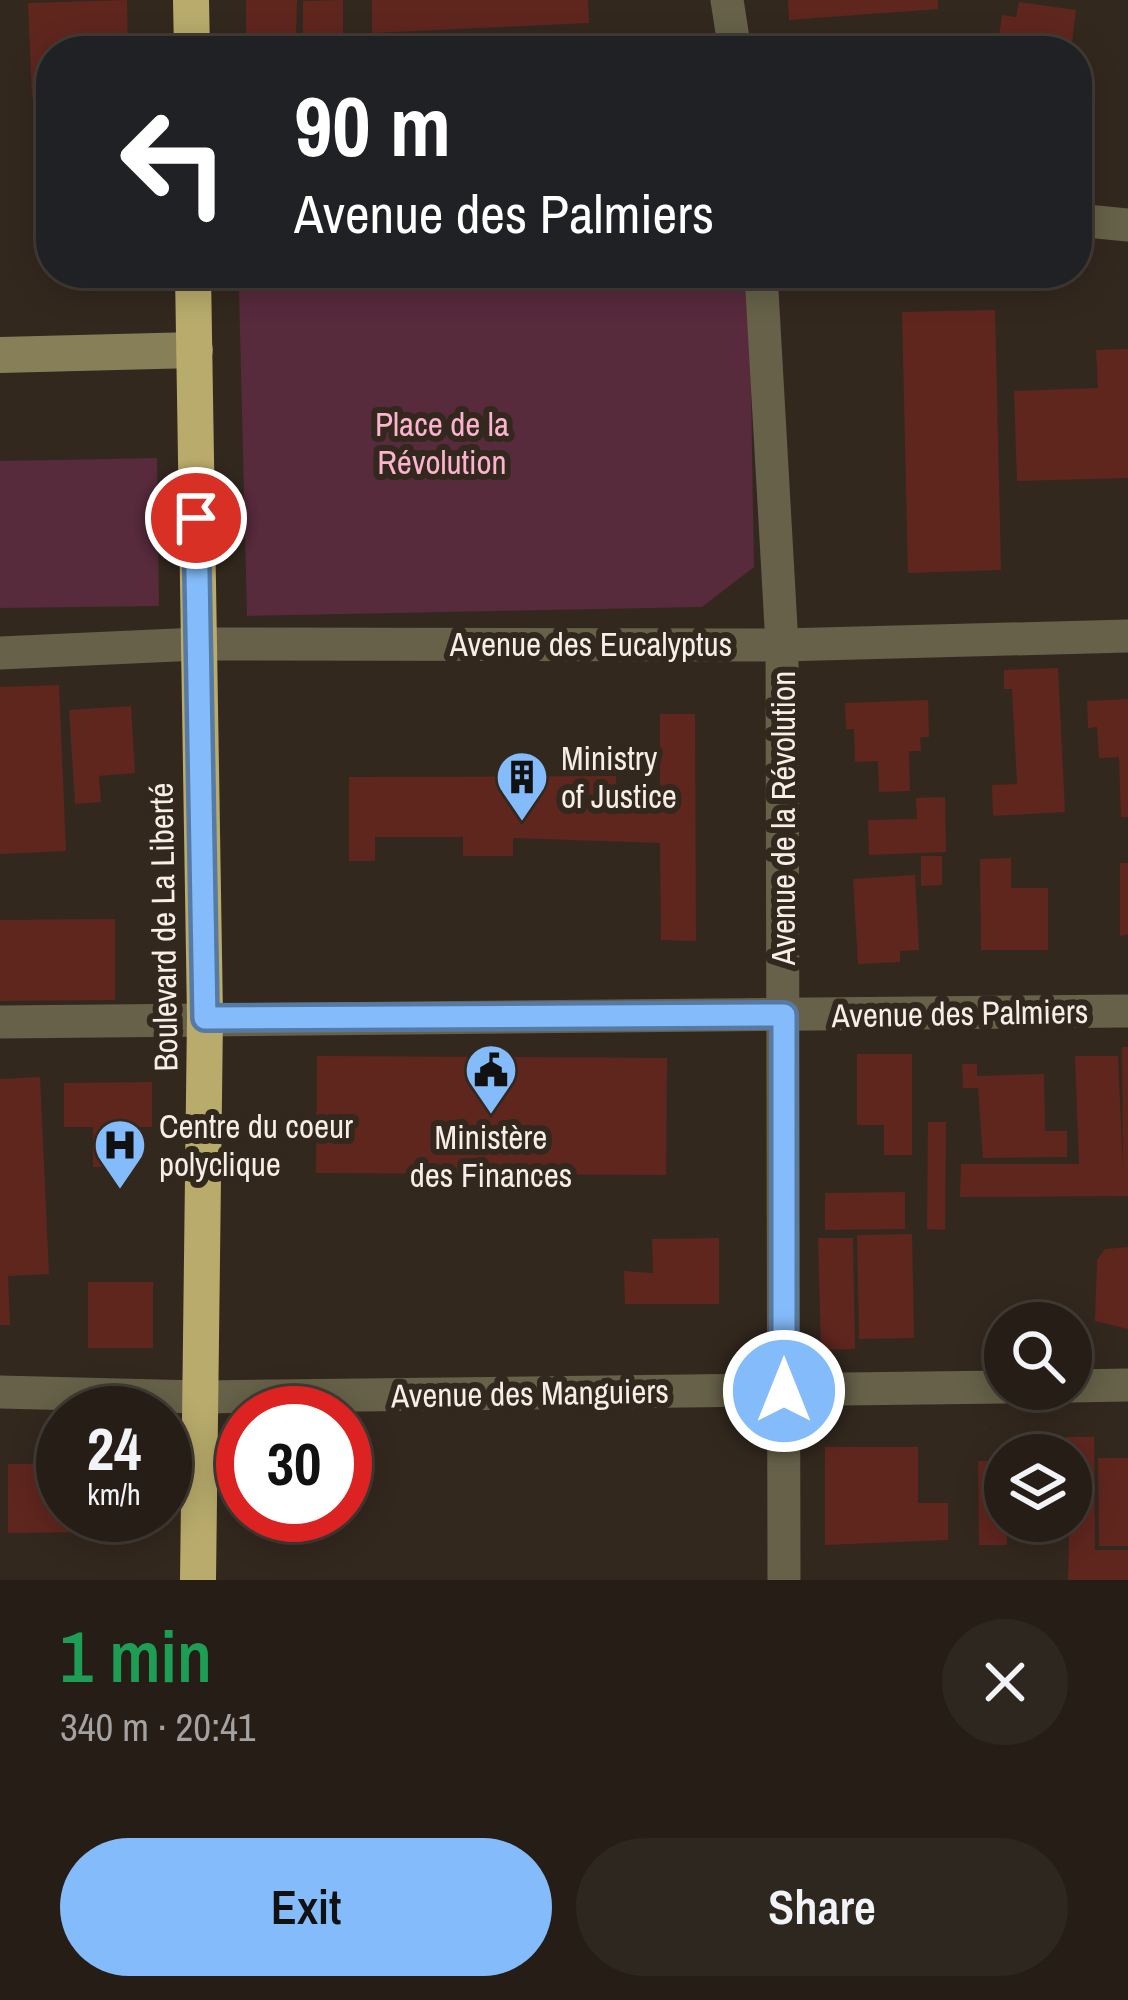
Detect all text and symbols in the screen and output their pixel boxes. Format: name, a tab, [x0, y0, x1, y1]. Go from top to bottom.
text: 90 m	[294, 69, 451, 182]
icon: left	[96, 84, 252, 240]
text: Avenue des Palmiers	[294, 177, 714, 250]
park label: Place de la Révolution	[375, 402, 509, 484]
pin	[145, 467, 247, 569]
icon: arrive	[163, 485, 229, 551]
street label: Avenue des Eucalyptus	[449, 622, 732, 666]
street label: Avenue de la Révolution	[761, 671, 805, 966]
place label: Ministry of Justice	[561, 736, 677, 818]
building icon: Ministry of Justice	[494, 749, 550, 823]
street label: Boulevard de La Liberté	[138, 782, 188, 1072]
street label: Avenue des Palmiers	[830, 989, 1089, 1037]
public building icon: Ministère des Finances	[463, 1042, 519, 1116]
place label: Centre du coeur polyclique	[159, 1104, 353, 1186]
place label: Ministère des Finances	[410, 1115, 572, 1197]
hospital icon: Centre du coeur polyclique	[92, 1117, 148, 1191]
map controls	[984, 1302, 1092, 1542]
button: search	[984, 1302, 1092, 1410]
position arrow	[721, 1328, 847, 1454]
street label: Avenue des Manguiers	[390, 1369, 669, 1417]
speed limit sign: 30	[216, 1386, 372, 1542]
text: 24	[87, 1408, 141, 1489]
button: layers	[984, 1434, 1092, 1542]
text: km/h	[87, 1474, 141, 1514]
text: 1 min	[60, 1607, 212, 1704]
button: close	[942, 1619, 1068, 1745]
text: 340 m · 20:41	[60, 1701, 256, 1753]
button: Exit	[60, 1838, 552, 1976]
button: Share	[576, 1838, 1068, 1976]

